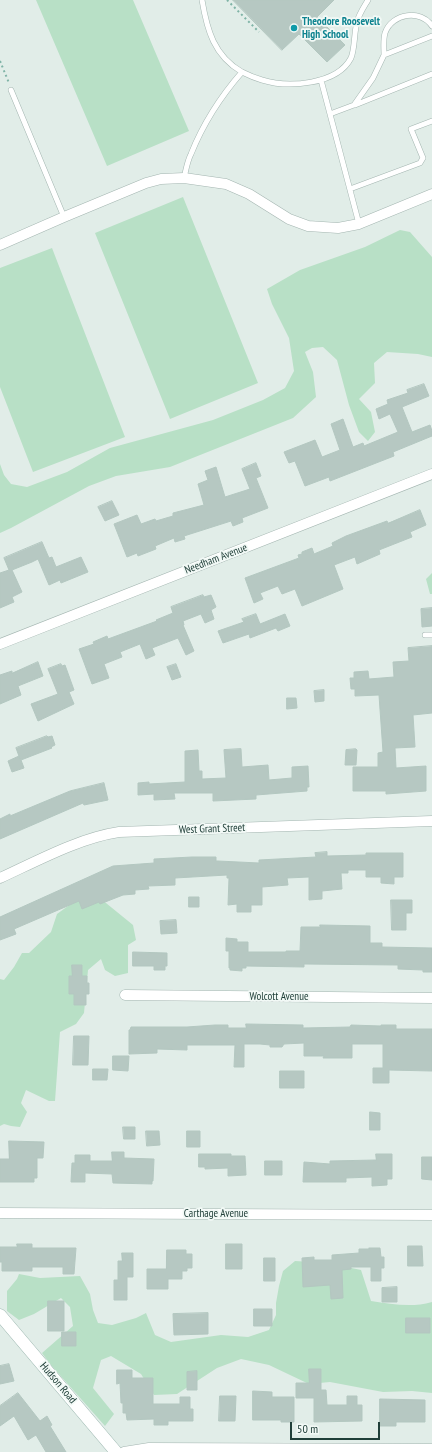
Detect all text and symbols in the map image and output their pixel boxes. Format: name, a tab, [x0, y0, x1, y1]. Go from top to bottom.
place label: Theodore Roosevelt High School	[302, 15, 380, 41]
marker: Theodore Roosevelt High School	[289, 23, 299, 33]
street label: Needham Avenue	[183, 541, 249, 577]
street label: West Grant Street	[179, 821, 245, 837]
street label: Wolcott Avenue	[250, 990, 308, 1004]
street label: Carthage Avenue	[184, 1207, 248, 1221]
street label: Hudson Road	[37, 1360, 79, 1406]
scale bar	[292, 1414, 382, 1440]
text: 50 m	[297, 1421, 318, 1436]

